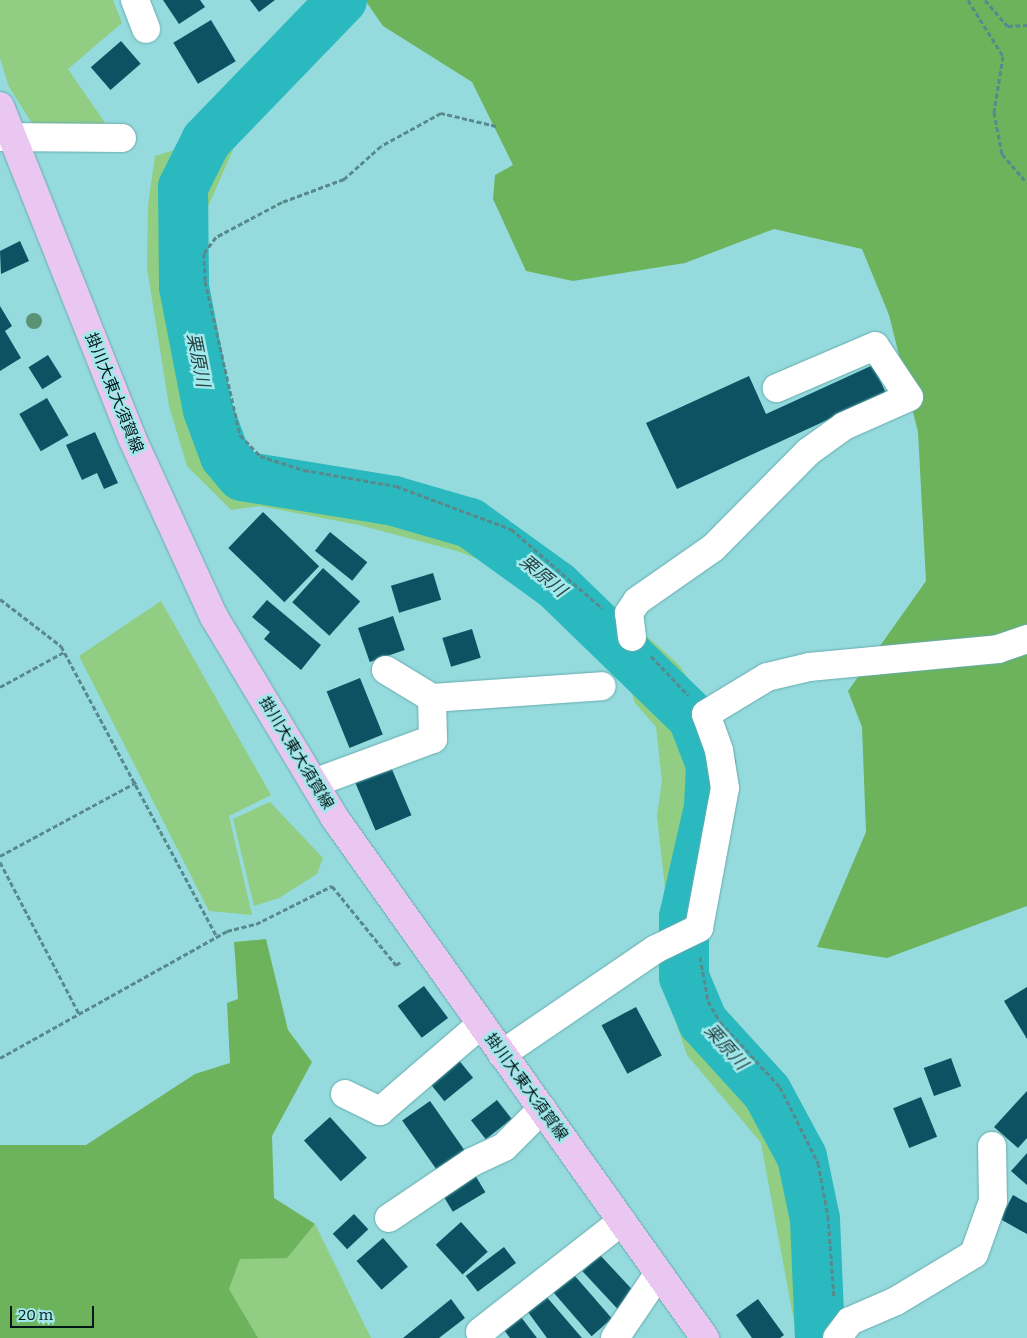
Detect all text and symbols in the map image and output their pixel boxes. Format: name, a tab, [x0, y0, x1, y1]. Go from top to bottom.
street label: 掛川大東大須賀線	[81, 330, 147, 456]
water label: 栗原川	[182, 331, 214, 389]
water label: 栗原川	[515, 550, 571, 602]
street label: 掛川大東大須賀線	[255, 693, 337, 813]
water label: 栗原川	[700, 1020, 752, 1074]
street label: 掛川大東大須賀線	[481, 1030, 571, 1144]
scale bar	[12, 1296, 96, 1328]
text: 20 m	[18, 1306, 53, 1324]

